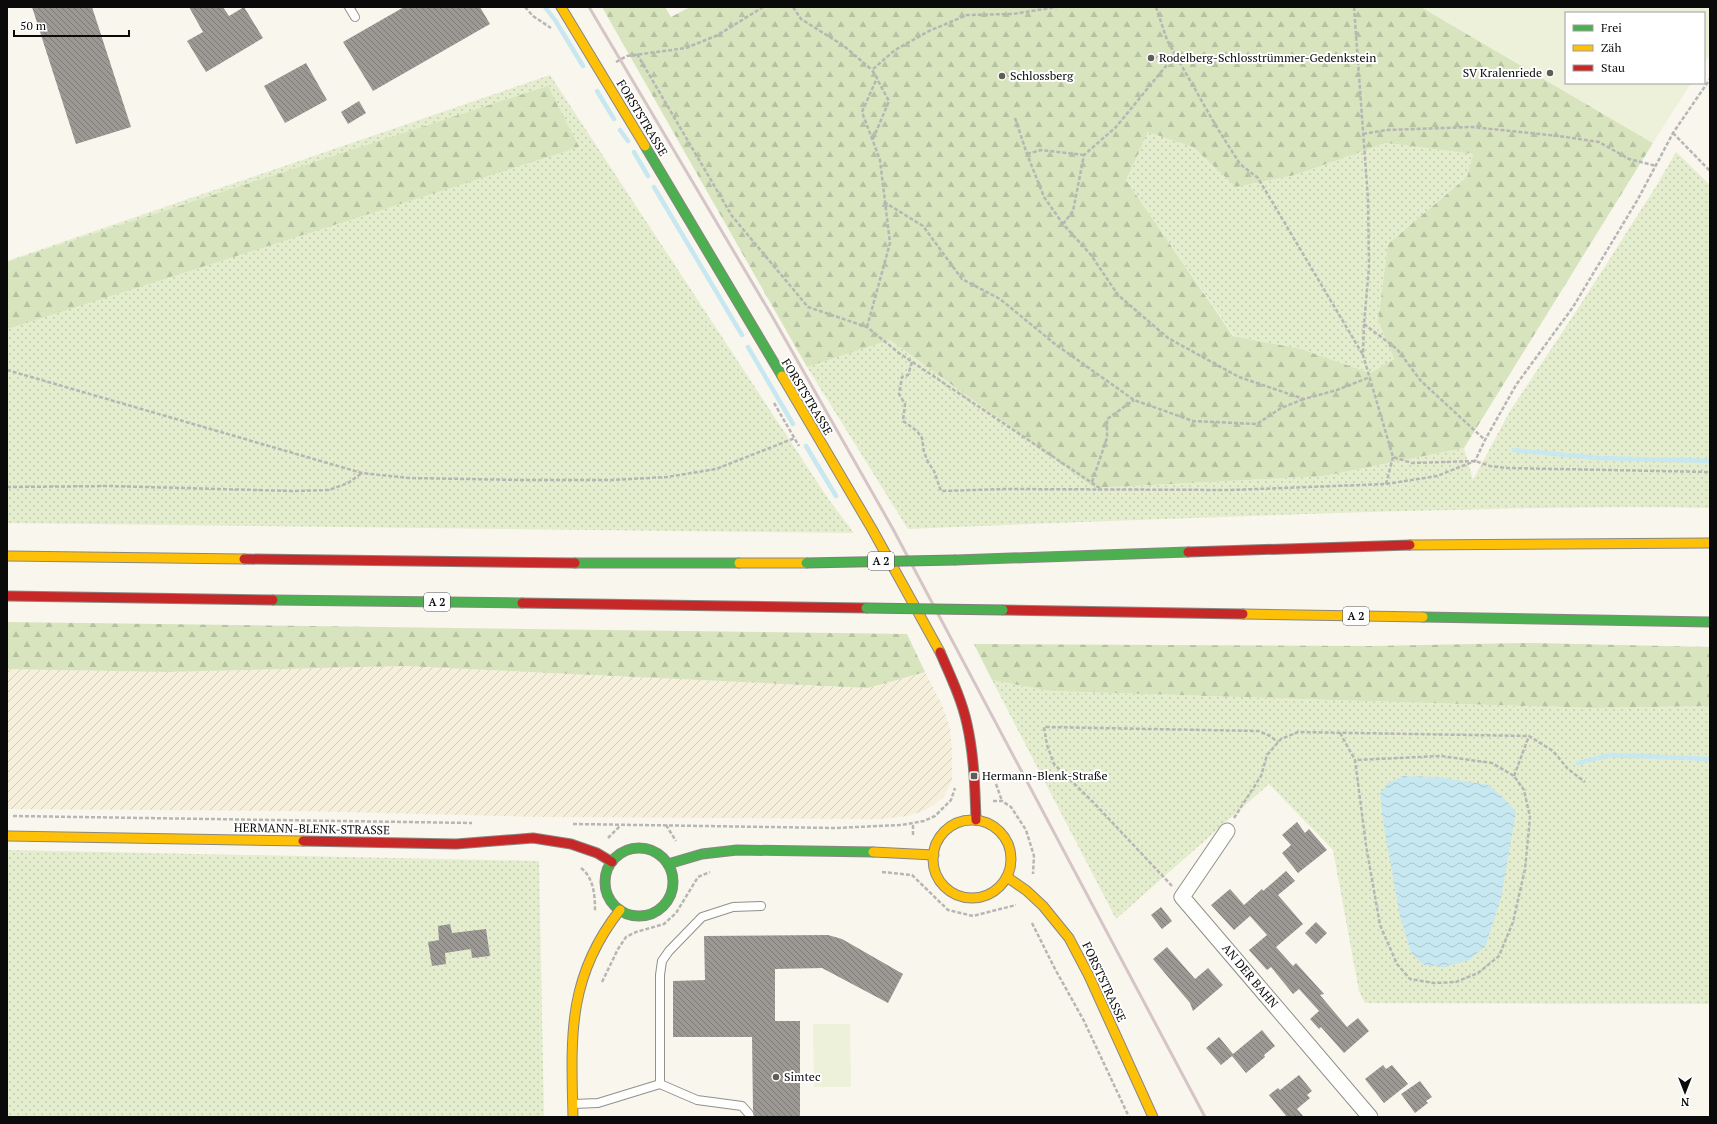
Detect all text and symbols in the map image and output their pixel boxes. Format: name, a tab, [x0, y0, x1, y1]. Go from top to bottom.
scale bar	[14, 12, 129, 38]
legend	[1565, 12, 1705, 84]
text: 50 m	[20, 18, 47, 33]
text: Frei	[1601, 20, 1622, 35]
text: Zäh	[1601, 40, 1621, 55]
place label: Rodelberg-Schlosstrümmer-Gedenkstein	[1159, 50, 1376, 65]
marker: Rodelberg-Schlosstrümmer-Gedenkstein	[1146, 53, 1156, 63]
text: Stau	[1601, 60, 1625, 75]
place label: SV Kralenriede	[1463, 65, 1542, 80]
place label: Schlossberg	[1010, 68, 1074, 83]
marker: SV Kralenriede	[1545, 68, 1555, 78]
marker: Schlossberg	[997, 71, 1007, 81]
street label: FORSTSTRASSE	[614, 77, 671, 159]
street label: FORSTSTRASSE	[779, 356, 836, 438]
road number: A 2	[868, 552, 894, 570]
road number: A 2	[424, 593, 450, 611]
road number: A 2	[1343, 607, 1369, 625]
place label: Hermann-Blenk-Straße	[982, 768, 1107, 783]
marker: Hermann-Blenk-Straße	[969, 771, 979, 781]
street label: HERMANN-BLENK-STRASSE	[234, 820, 390, 837]
street label: FORSTSTRASSE	[1079, 939, 1130, 1024]
street label: AN DER BAHN	[1219, 941, 1282, 1011]
place label: Simtec	[784, 1069, 821, 1084]
marker: Simtec	[771, 1072, 781, 1082]
north arrow	[1665, 1072, 1705, 1112]
text: N	[1680, 1095, 1689, 1109]

